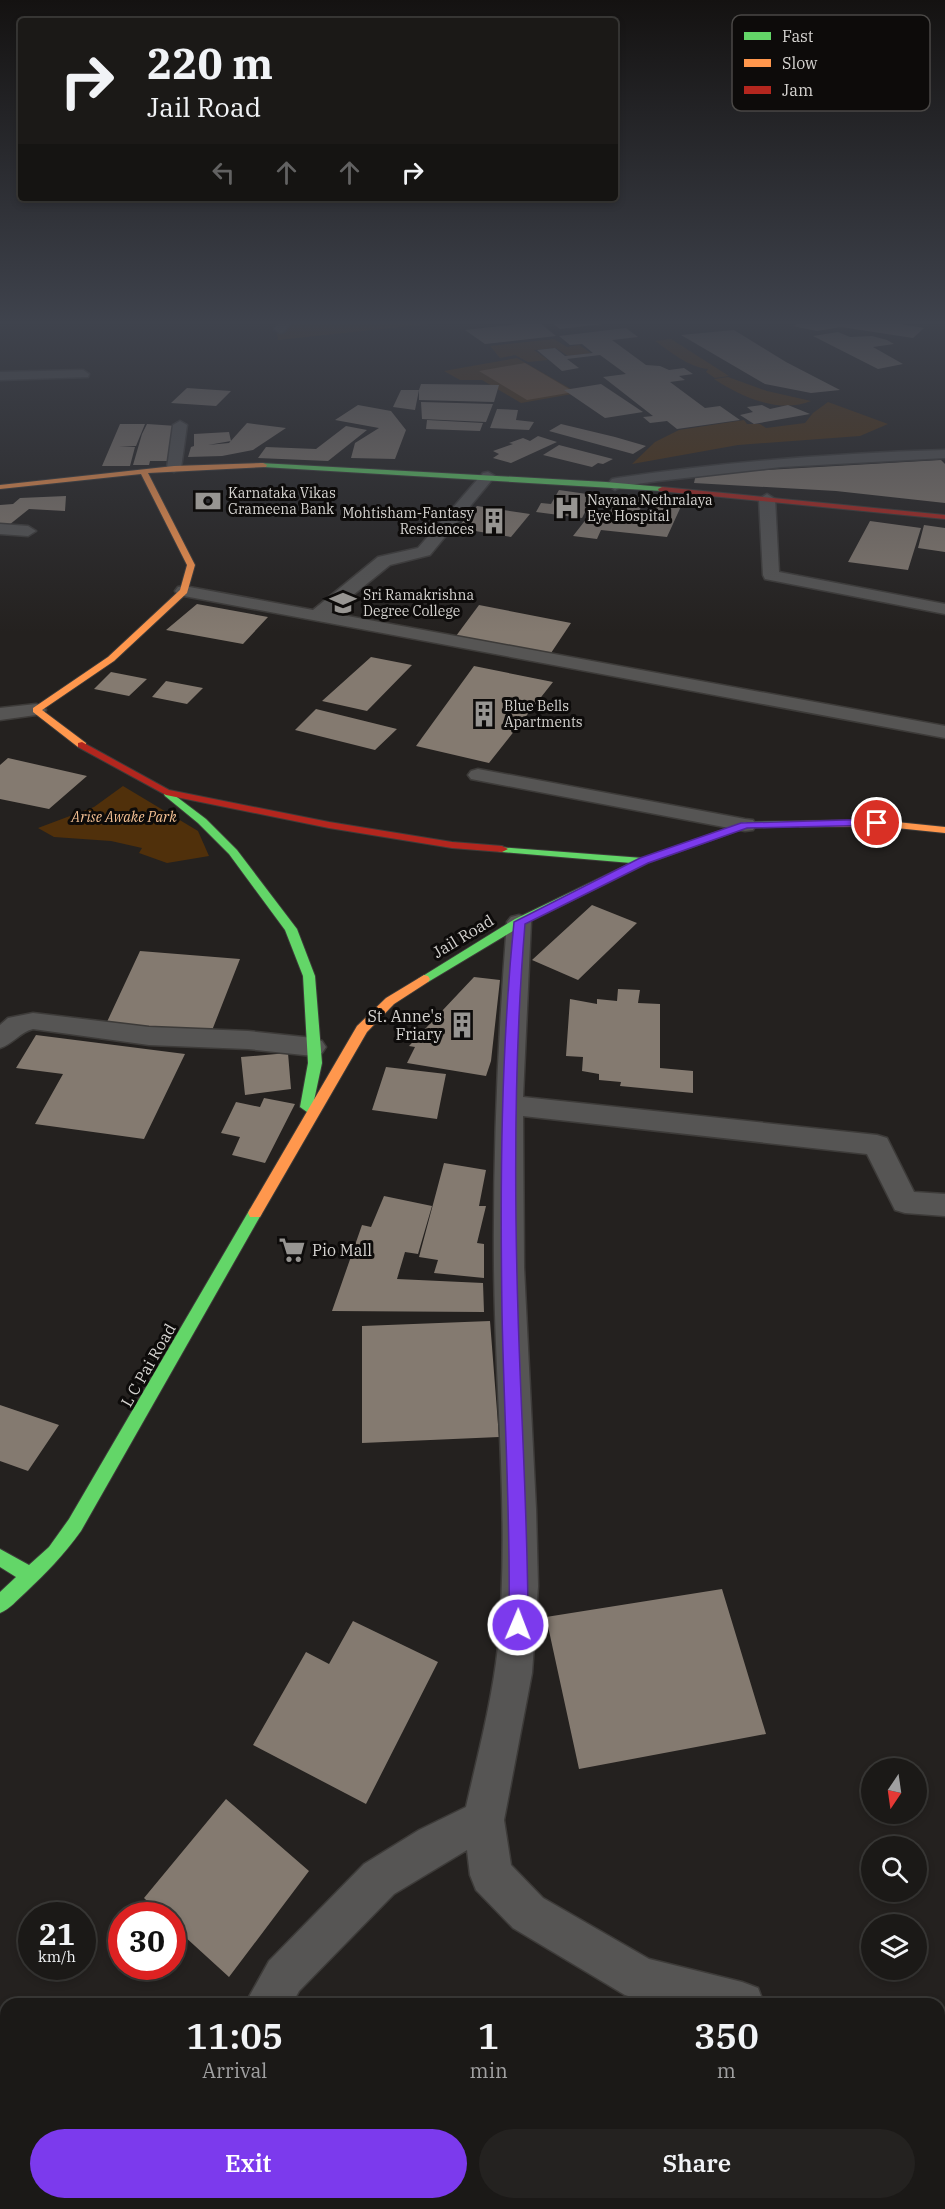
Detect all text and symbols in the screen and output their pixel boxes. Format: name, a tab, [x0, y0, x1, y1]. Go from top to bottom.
legend	[732, 15, 930, 111]
text: Fast	[782, 26, 814, 46]
text: 220 m	[147, 36, 273, 91]
icon: right	[48, 42, 126, 120]
text: Slow	[782, 53, 818, 73]
text: Jam	[782, 80, 813, 100]
text: Jail Road	[147, 89, 261, 124]
icon: left	[207, 156, 240, 189]
icon: ahead	[270, 156, 303, 189]
icon: ahead	[333, 156, 366, 189]
icon: right	[396, 156, 429, 189]
place label: Karnataka Vikas Grameena Bank	[228, 484, 336, 518]
bank icon: Karnataka Vikas Grameena Bank	[193, 486, 223, 516]
place label: Nayana Nethralaya Eye Hospital	[587, 491, 713, 525]
hospital icon: Nayana Nethralaya Eye Hospital	[552, 493, 582, 523]
place label: Mohtisham-Fantasy Residences	[342, 504, 475, 538]
building icon: Mohtisham-Fantasy Residences	[479, 506, 509, 536]
place label: Sri Ramakrishna Degree College	[363, 586, 474, 620]
school or university icon: Sri Ramakrishna Degree College	[328, 588, 358, 618]
place label: Blue Bells Apartments	[504, 697, 583, 731]
building icon: Blue Bells Apartments	[469, 699, 499, 729]
pin	[851, 797, 902, 848]
icon: arrive	[860, 806, 893, 839]
park label: Arise Awake Park	[70, 808, 177, 826]
street label: Jail Road	[429, 910, 497, 962]
place label: St. Anne's Friary	[367, 1006, 442, 1044]
building icon: St. Anne's Friary	[447, 1010, 477, 1040]
supermarket icon: Pio Mall	[277, 1235, 307, 1265]
place label: Pio Mall	[312, 1240, 372, 1260]
street label: L C Pai Road	[116, 1320, 180, 1410]
position arrow	[486, 1593, 550, 1657]
north arrow	[861, 1758, 927, 1824]
map controls	[861, 1758, 927, 1980]
button: search	[861, 1836, 927, 1902]
speed limit sign: 30	[108, 1902, 186, 1980]
text: 21	[39, 1914, 75, 1953]
button: layers	[861, 1914, 927, 1980]
text: km/h	[38, 1947, 76, 1966]
text: 11:05	[186, 2012, 283, 2059]
text: 1	[478, 2012, 499, 2059]
text: 350	[694, 2012, 759, 2059]
text: Arrival	[202, 2057, 267, 2084]
text: min	[470, 2057, 508, 2084]
text: m	[717, 2057, 736, 2084]
button: Exit	[30, 2129, 467, 2198]
button: Share	[479, 2129, 915, 2198]

